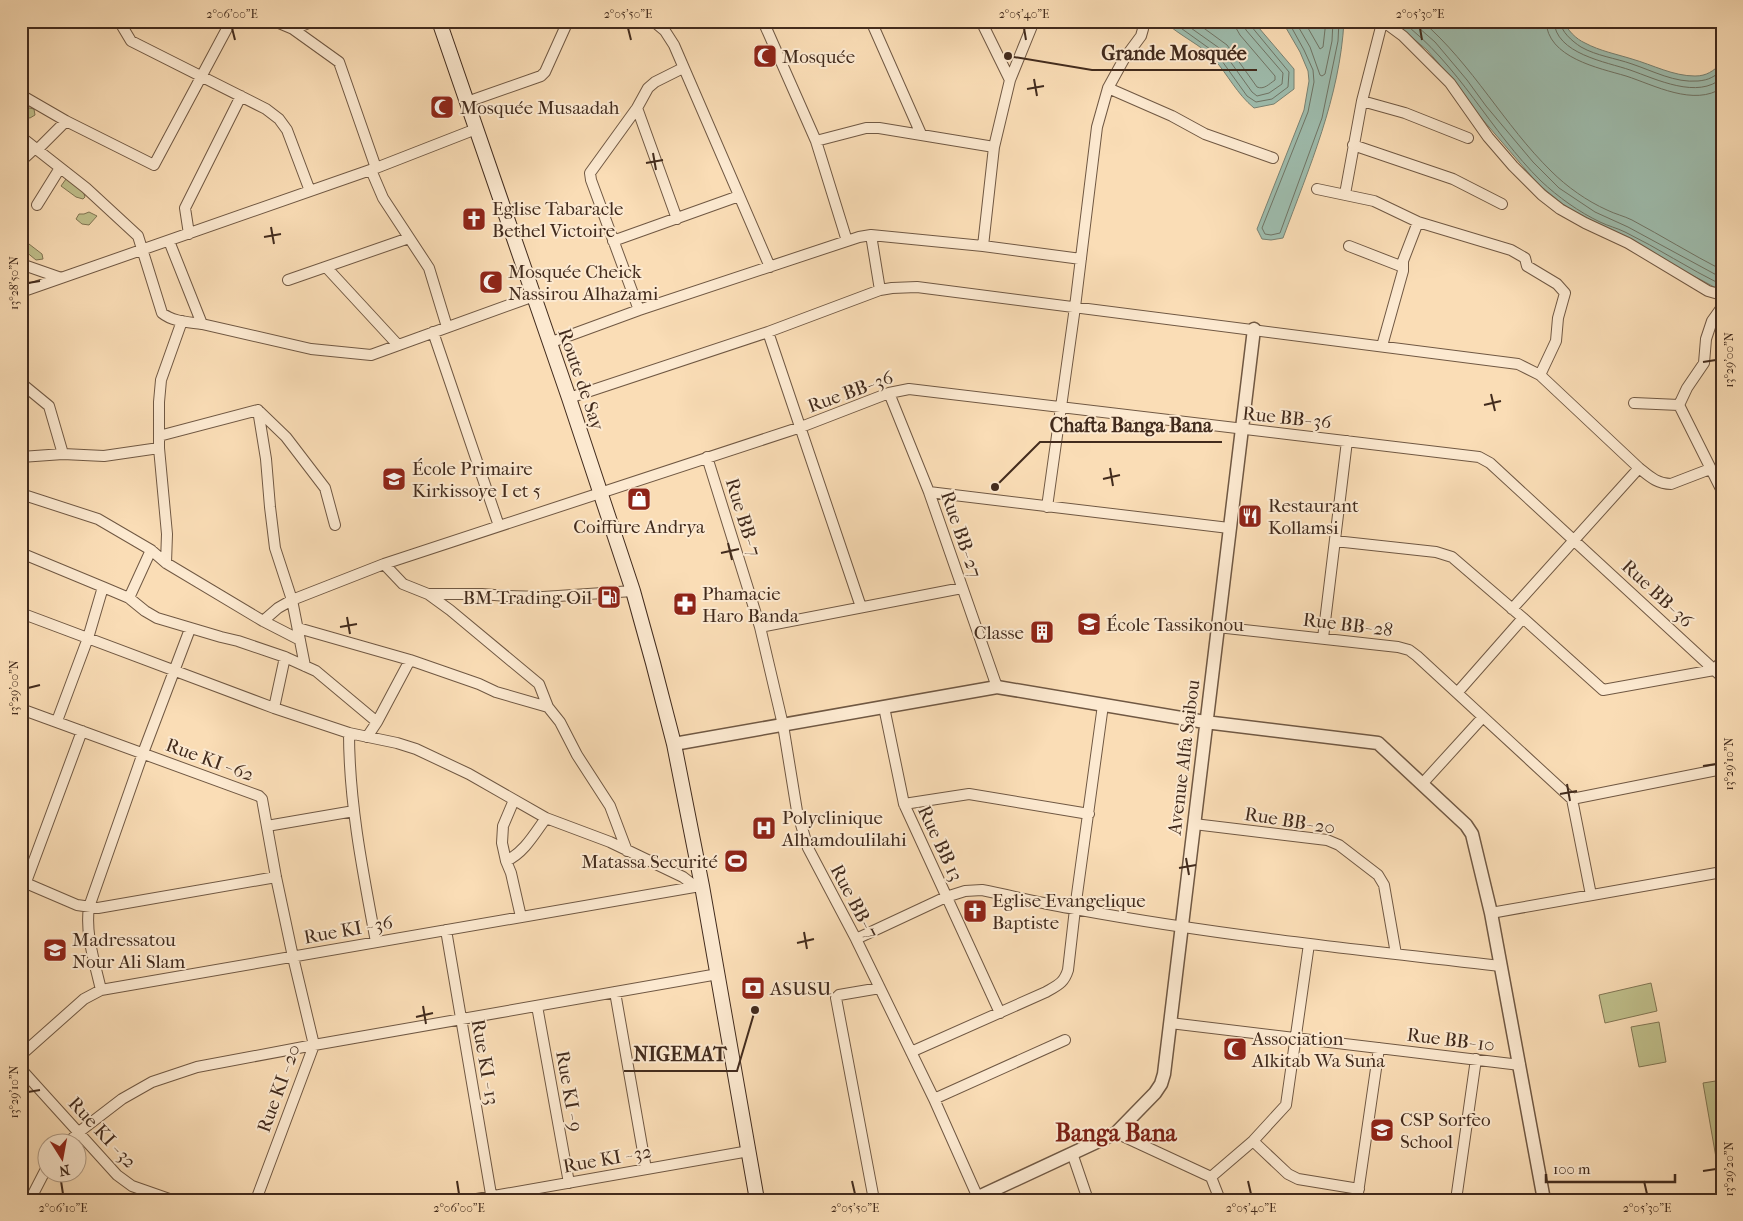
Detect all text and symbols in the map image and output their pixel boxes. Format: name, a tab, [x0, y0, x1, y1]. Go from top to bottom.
text: 2°06'00"E	[206, 7, 258, 21]
text: 2°05'50"E	[604, 7, 652, 21]
text: 2°05'40"E	[999, 7, 1049, 21]
text: 2°05'30"E	[1396, 7, 1444, 21]
callout: Grande Mosquée	[1092, 35, 1257, 70]
text: Grande Mosquée	[1101, 42, 1247, 65]
mosque icon: Mosquée	[752, 43, 778, 69]
place label: Mosquée	[782, 46, 855, 68]
mosque icon: Mosquée Musaadah	[429, 94, 455, 120]
place label: Mosquée Musaadah	[460, 97, 620, 119]
place label: Eglise Tabaracle Bethel Victoire	[492, 198, 624, 242]
church icon: Eglise Tabaracle Bethel Victoire	[461, 206, 487, 232]
text: 13°28'50"N	[7, 256, 21, 310]
place label: Mosquée Cheick Nassirou Alhazami	[508, 261, 659, 305]
mosque icon: Mosquée Cheick Nassirou Alhazami	[478, 269, 504, 295]
street label: Route de Say	[553, 326, 609, 434]
text: 13°29'00"N	[1722, 332, 1736, 388]
street label: Rue BB- 36	[805, 366, 897, 418]
street label: Rue BB- 36	[1241, 402, 1333, 434]
callout: Chafta Banga Bana	[1040, 407, 1222, 442]
text: Chafta Banga Bana	[1050, 414, 1213, 437]
place label: École Primaire Kirkissoye I et 5	[412, 458, 541, 502]
school or university icon: École Primaire Kirkissoye I et 5	[381, 466, 407, 492]
street label: Rue BB- 7	[721, 476, 765, 559]
shop icon: Coiffure Andrya	[626, 486, 652, 512]
street label: Rue BB- 27	[936, 488, 986, 581]
place label: Restaurant Kollamsi	[1268, 495, 1359, 539]
restaurant icon: Restaurant Kollamsi	[1237, 503, 1263, 529]
place label: Coiffure Andrya	[573, 516, 705, 538]
street label: Rue BB- 36	[1617, 555, 1698, 633]
place label: Phamacie Haro Banda	[702, 583, 799, 627]
fuel station icon: BM Trading Oil	[596, 584, 622, 610]
place label: BM Trading Oil	[463, 587, 592, 609]
pharmacy icon: Phamacie Haro Banda	[672, 591, 698, 617]
street label: Rue BB- 28	[1302, 609, 1394, 641]
school or university icon: École Tassikonou	[1076, 611, 1102, 637]
place label: École Tassikonou	[1106, 614, 1244, 636]
building icon: Classe	[1029, 619, 1055, 645]
place label: Classe	[974, 622, 1024, 644]
text: 13°29'00"N	[7, 660, 21, 716]
street label: Avenue Alfa Saibou	[1163, 678, 1204, 837]
street label: Rue KI - 62	[163, 734, 257, 786]
text: 13°29'10"N	[1722, 737, 1736, 791]
street label: Rue BB 13	[913, 802, 967, 885]
street label: Rue BB- 20	[1243, 803, 1337, 839]
place label: Polyclinique Alhamdoulilahi	[781, 807, 907, 851]
hospital icon: Polyclinique Alhamdoulilahi	[751, 815, 777, 841]
sports icon: Matassa Securité	[723, 848, 749, 874]
place label: Matassa Securité	[581, 851, 718, 873]
street label: Rue BB- 7	[826, 861, 883, 942]
place label: Eglise Evangelique Baptiste	[992, 890, 1146, 934]
church icon: Eglise Evangelique Baptiste	[962, 898, 988, 924]
street label: Rue KI - 36	[302, 911, 395, 949]
place label: Madressatou Nour Ali Slam	[72, 929, 186, 973]
school or university icon: Madressatou Nour Ali Slam	[42, 937, 68, 963]
bank icon: ASUSU	[740, 975, 766, 1001]
place label: ASUSU	[769, 978, 832, 1000]
street label: Rue KI - 13	[467, 1018, 503, 1107]
street label: Rue BB- 10	[1406, 1024, 1496, 1056]
place label: Association Alkitab Wa Suna	[1251, 1028, 1385, 1072]
callout: NIGEMAT	[624, 1036, 737, 1071]
mosque icon: Association Alkitab Wa Suna	[1222, 1036, 1248, 1062]
street label: Rue KI - 20	[253, 1041, 305, 1135]
text: NIGEMAT	[633, 1043, 728, 1066]
street label: Rue KI - 9	[551, 1049, 587, 1133]
text: 13°29'10"N	[7, 1065, 21, 1119]
street label: Rue KI - 32	[64, 1092, 141, 1173]
place label: CSP Sorfeo School	[1400, 1109, 1491, 1153]
school or university icon: CSP Sorfeo School	[1369, 1117, 1395, 1143]
district label: Banga Bana	[1055, 1119, 1178, 1147]
north arrow	[38, 1134, 88, 1184]
street label: Rue KI - 32	[561, 1140, 653, 1178]
text: 13°29'20"N	[1722, 1141, 1736, 1197]
scale bar	[1546, 1151, 1674, 1183]
text: 100 m	[1553, 1160, 1591, 1178]
text: N	[57, 1161, 71, 1180]
text: 2°06'10"E	[38, 1201, 88, 1215]
text: 2°06'00"E	[433, 1201, 485, 1215]
text: 2°05'50"E	[831, 1201, 879, 1215]
text: 2°05'40"E	[1226, 1201, 1276, 1215]
text: 2°05'30"E	[1623, 1201, 1671, 1215]

